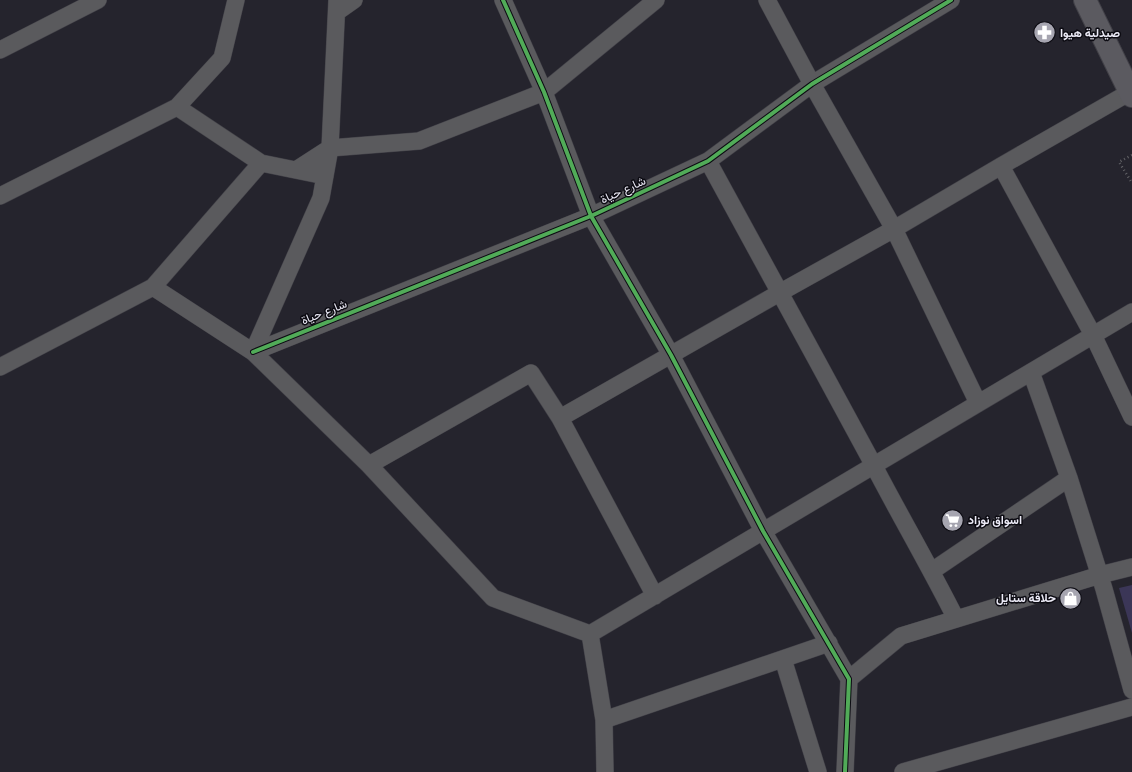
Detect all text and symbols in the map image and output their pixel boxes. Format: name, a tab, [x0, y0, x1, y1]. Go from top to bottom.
pharmacy icon: صيدلية هيوا	[1031, 20, 1057, 46]
place label: صيدلية هيوا	[1060, 26, 1120, 41]
street label: شارع حياة	[598, 173, 649, 208]
street label: شارع حياة	[299, 296, 350, 329]
supermarket icon: اسواق نوزاد	[940, 507, 966, 533]
place label: اسواق نوزاد	[968, 513, 1022, 528]
shop icon: حلاقة ستايل	[1058, 585, 1084, 611]
place label: حلاقة ستايل	[996, 591, 1056, 605]

